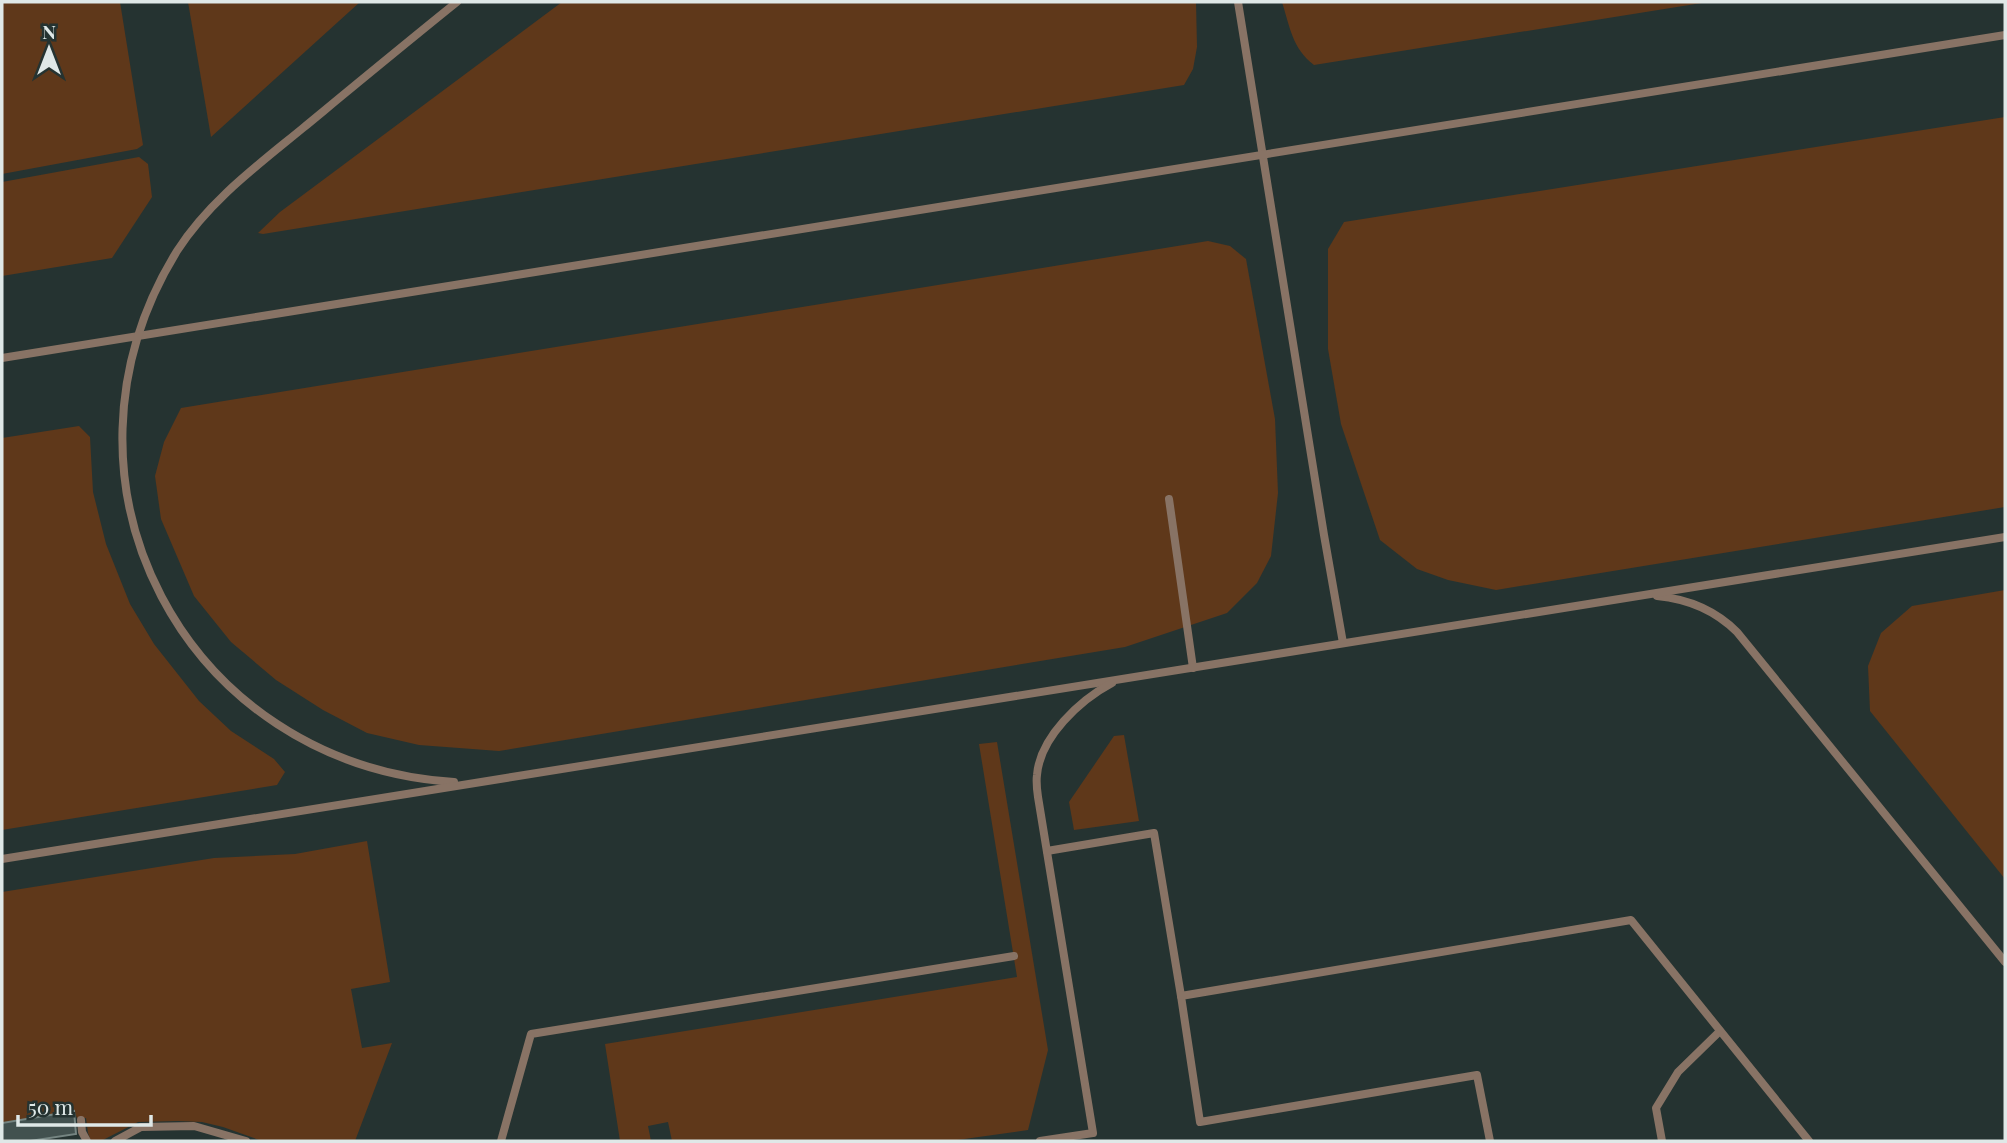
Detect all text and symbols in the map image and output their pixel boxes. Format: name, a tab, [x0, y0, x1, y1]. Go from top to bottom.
north arrow	[14, 14, 84, 84]
text: N	[42, 18, 56, 44]
scale bar	[18, 1084, 150, 1128]
text: 50 m	[28, 1092, 74, 1120]

